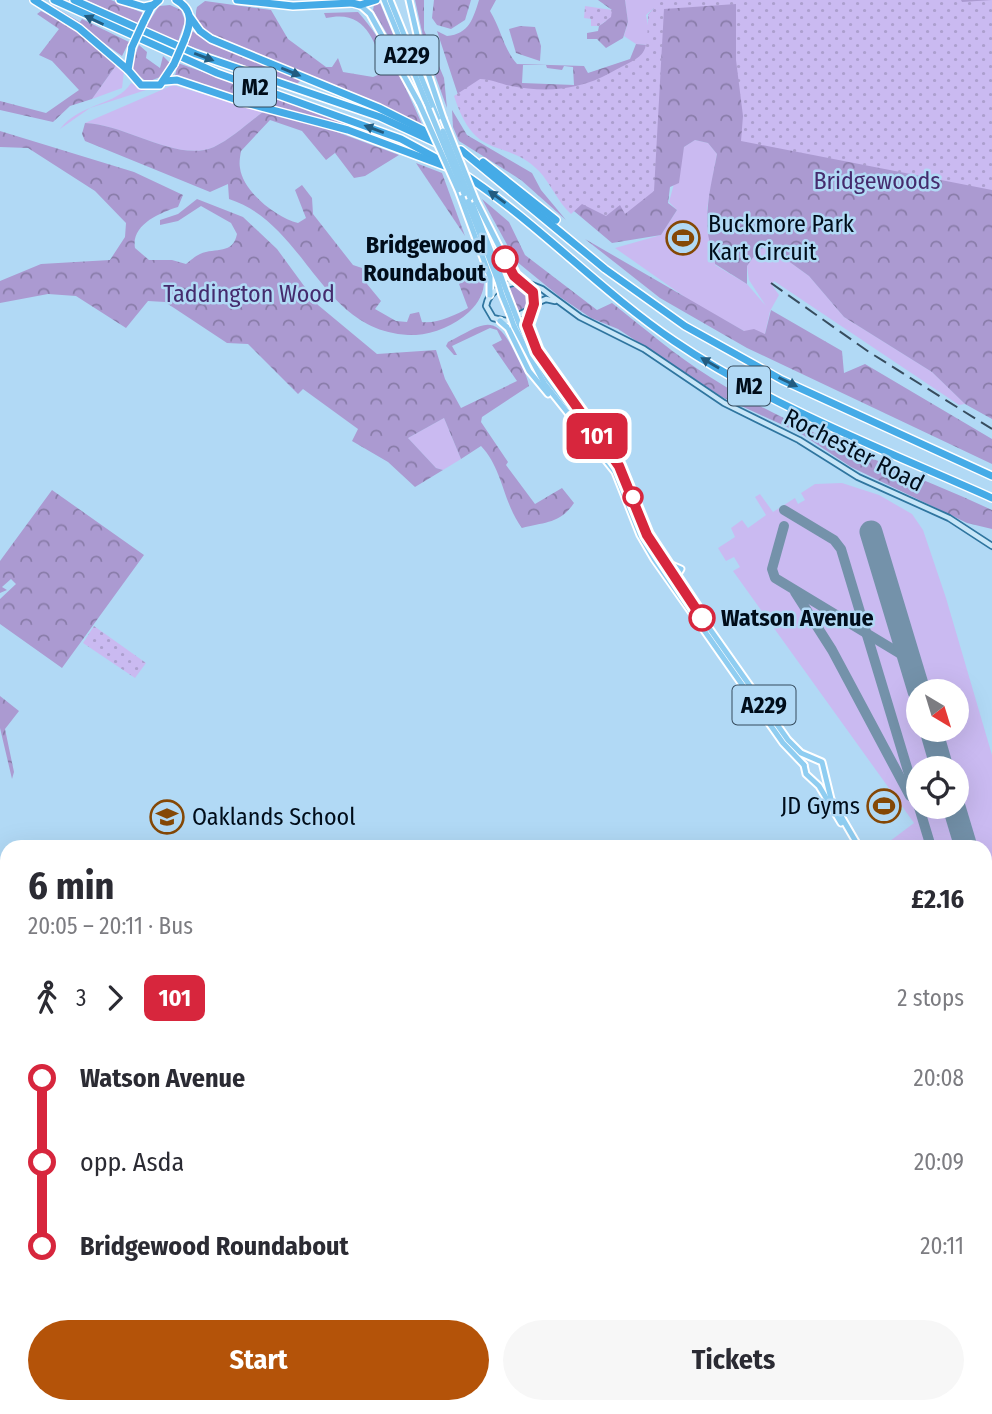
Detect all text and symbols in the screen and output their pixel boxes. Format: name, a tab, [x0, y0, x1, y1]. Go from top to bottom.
one-way arrow	[84, 14, 104, 25]
road number: A229	[376, 36, 438, 74]
one-way arrow	[194, 52, 215, 63]
one-way arrow	[281, 66, 301, 78]
road number: M2	[234, 68, 276, 106]
one-way arrow	[363, 123, 384, 134]
park label: Bridgewoods	[813, 167, 941, 195]
one-way arrow	[488, 190, 506, 204]
place label: Buckmore Park Kart Circuit	[708, 210, 855, 266]
sports icon: Buckmore Park Kart Circuit	[664, 219, 702, 257]
place label: Bridgewood Roundabout	[363, 231, 487, 287]
marker: Bridgewood Roundabout	[492, 246, 518, 272]
park label: Taddington Wood	[163, 280, 335, 308]
one-way arrow	[700, 357, 719, 369]
road number: M2	[728, 366, 770, 406]
one-way arrow	[778, 377, 798, 388]
street label: Rochester Road	[779, 403, 929, 497]
line badge: 101	[557, 413, 637, 459]
text: 101	[581, 422, 613, 450]
unlabelled marker	[623, 487, 643, 507]
place label: Watson Avenue	[721, 604, 874, 632]
marker: Watson Avenue	[689, 605, 715, 631]
north arrow	[906, 679, 970, 742]
map controls	[906, 679, 969, 819]
road number: A229	[732, 685, 796, 724]
button: locate	[906, 756, 969, 819]
sports icon: JD Gyms	[865, 787, 903, 825]
place label: JD Gyms	[781, 792, 860, 820]
school or university icon: Oaklands School	[148, 798, 186, 836]
place label: Oaklands School	[192, 803, 356, 831]
text: 6 min	[28, 863, 115, 909]
text: £2.16	[911, 884, 964, 915]
text: 20:05 – 20:11 · Bus	[28, 912, 193, 940]
icon: walk	[28, 979, 66, 1017]
icon: forward	[96, 979, 134, 1017]
text: 3	[76, 984, 86, 1012]
text: 101	[158, 984, 191, 1012]
text: 2 stops	[897, 984, 964, 1012]
text: Watson Avenue	[80, 1063, 245, 1094]
text: 20:08	[914, 1064, 964, 1092]
text: opp. Asda	[80, 1147, 184, 1178]
text: 20:09	[914, 1148, 964, 1176]
text: Bridgewood Roundabout	[80, 1231, 349, 1262]
text: 20:11	[920, 1232, 964, 1260]
button: Start	[28, 1320, 489, 1400]
button: Tickets	[503, 1320, 964, 1400]

